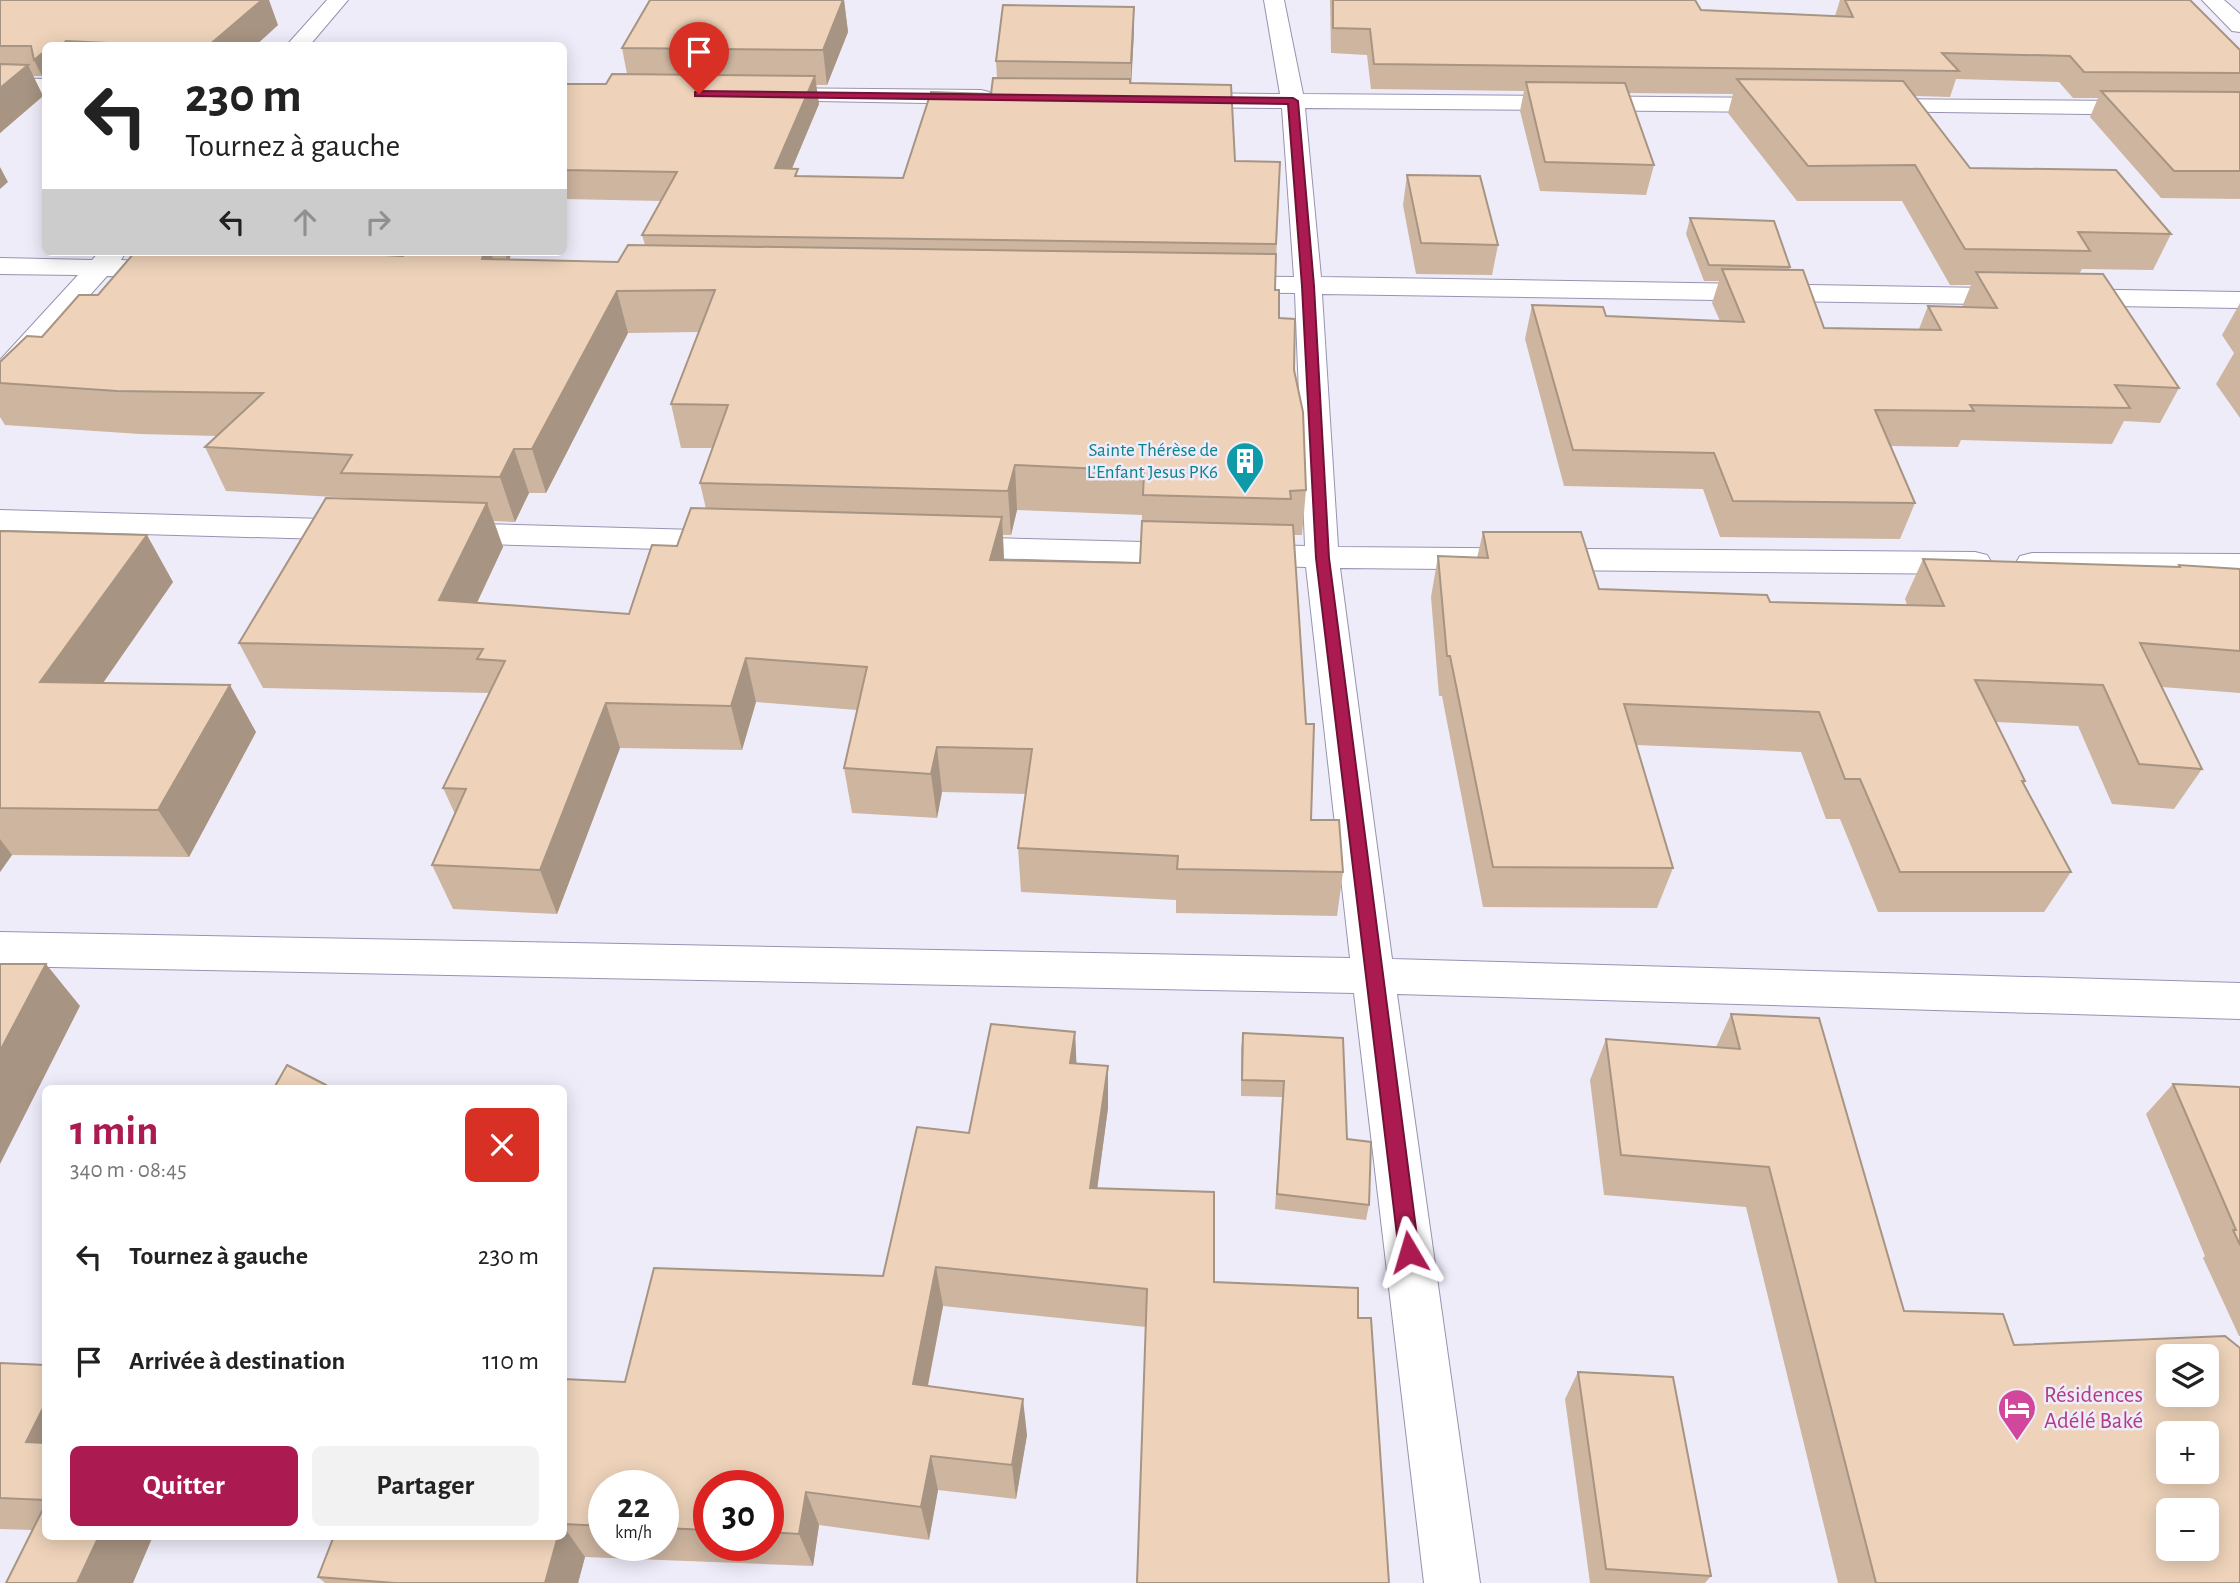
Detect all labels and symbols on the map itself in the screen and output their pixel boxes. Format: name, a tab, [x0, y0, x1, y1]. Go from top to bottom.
pin	[669, 22, 729, 94]
building icon: Sainte Thérèse de L'Enfant Jesus PK6	[1224, 440, 1266, 495]
place label: Sainte Thérèse de L'Enfant Jesus PK6	[1087, 441, 1218, 482]
position arrow	[1372, 1215, 1446, 1289]
place label: Résidences Adélé Baké	[2044, 1384, 2143, 1433]
hotel icon: Résidences Adélé Baké	[1996, 1387, 2038, 1442]
speed limit sign: 30	[693, 1470, 784, 1561]

